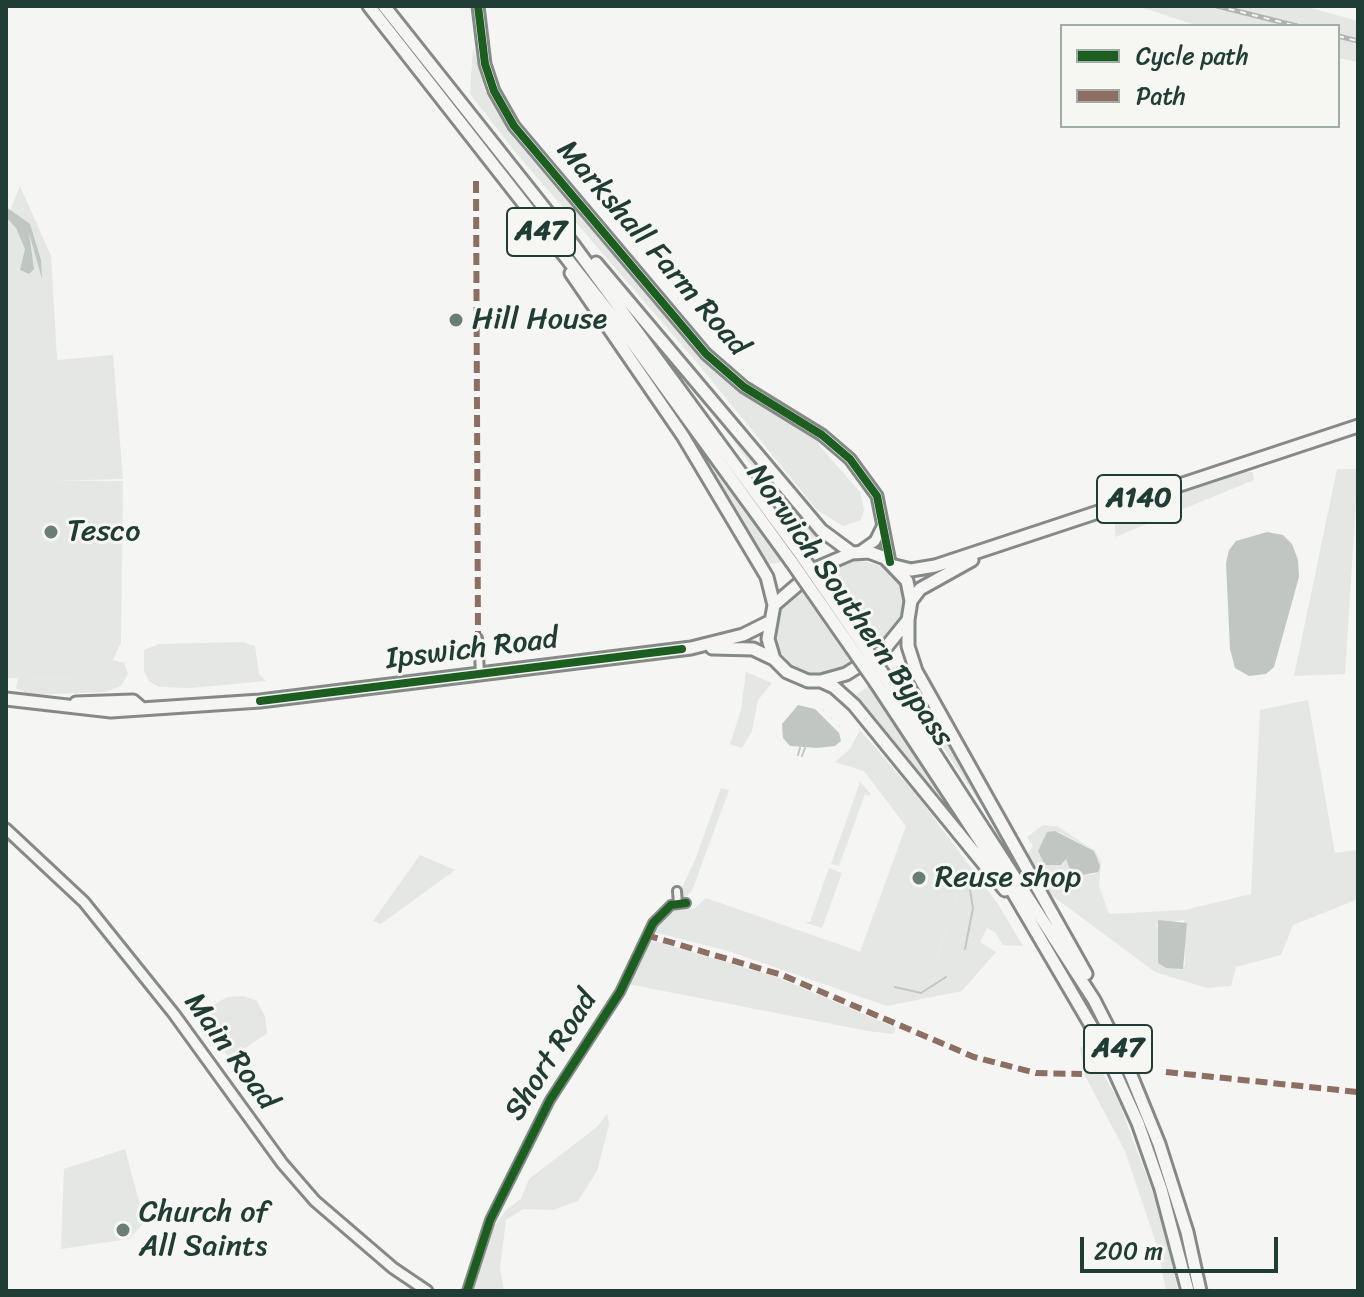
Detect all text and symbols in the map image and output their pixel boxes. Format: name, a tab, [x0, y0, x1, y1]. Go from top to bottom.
legend	[1060, 24, 1340, 128]
text: Cycle path	[1136, 35, 1249, 77]
text: Path	[1136, 75, 1186, 117]
street label: Markshall Farm Road	[548, 134, 756, 364]
road number: A47	[507, 208, 575, 256]
place label: Hill House	[472, 302, 607, 338]
marker: Hill House	[447, 311, 465, 329]
street label: Norwich Southern Bypass	[738, 458, 960, 754]
road number: A140	[1097, 475, 1181, 523]
place label: Tesco	[67, 514, 140, 550]
marker: Tesco	[42, 523, 60, 541]
street label: Ipswich Road	[384, 622, 560, 678]
place label: Reuse shop	[935, 860, 1081, 896]
marker: Reuse shop	[910, 869, 928, 887]
street label: Short Road	[498, 984, 606, 1128]
street label: Main Road	[175, 986, 285, 1118]
road number: A47	[1084, 1025, 1152, 1073]
place label: Church of All Saints	[139, 1195, 269, 1266]
marker: Church of All Saints	[114, 1221, 132, 1239]
scale bar	[1084, 1221, 1282, 1271]
text: 200 m	[1094, 1230, 1163, 1272]

